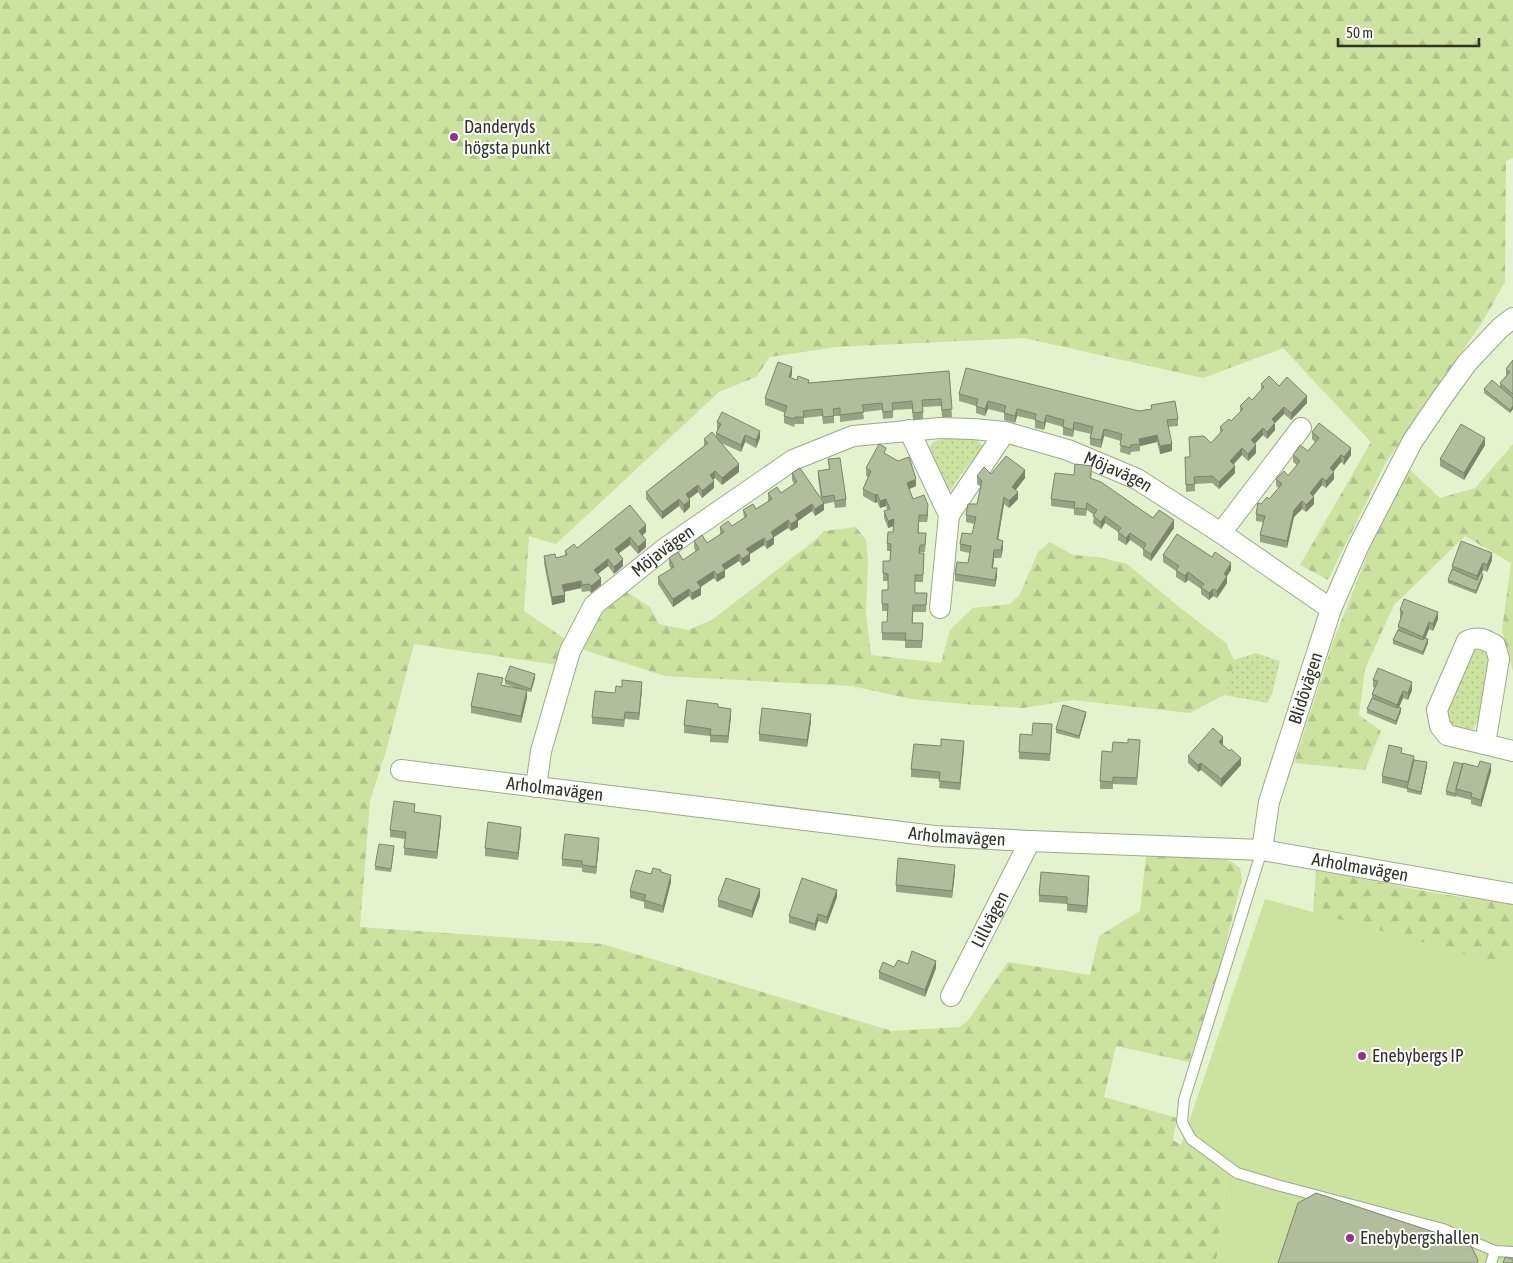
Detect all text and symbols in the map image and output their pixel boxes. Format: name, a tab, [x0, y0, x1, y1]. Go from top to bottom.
scale bar	[1338, 15, 1479, 47]
text: 50 m	[1346, 24, 1373, 41]
place label: Danderyds högsta punkt	[464, 116, 550, 158]
marker: Danderyds högsta punkt	[448, 131, 460, 143]
street label: Möjavägen	[1081, 447, 1157, 496]
street label: Möjavägen	[627, 520, 698, 581]
street label: Blidövägen	[1284, 650, 1326, 727]
street label: Arholmavägen	[505, 772, 605, 805]
street label: Arholmavägen	[907, 822, 1006, 850]
street label: Arholmavägen	[1310, 848, 1410, 885]
street label: Lillvägen	[967, 887, 1013, 951]
place label: Enebybergs IP	[1372, 1045, 1464, 1066]
marker: Enebybergs IP	[1356, 1050, 1368, 1062]
place label: Enebybergshallen	[1360, 1227, 1479, 1248]
marker: Enebybergshallen	[1344, 1232, 1356, 1244]

